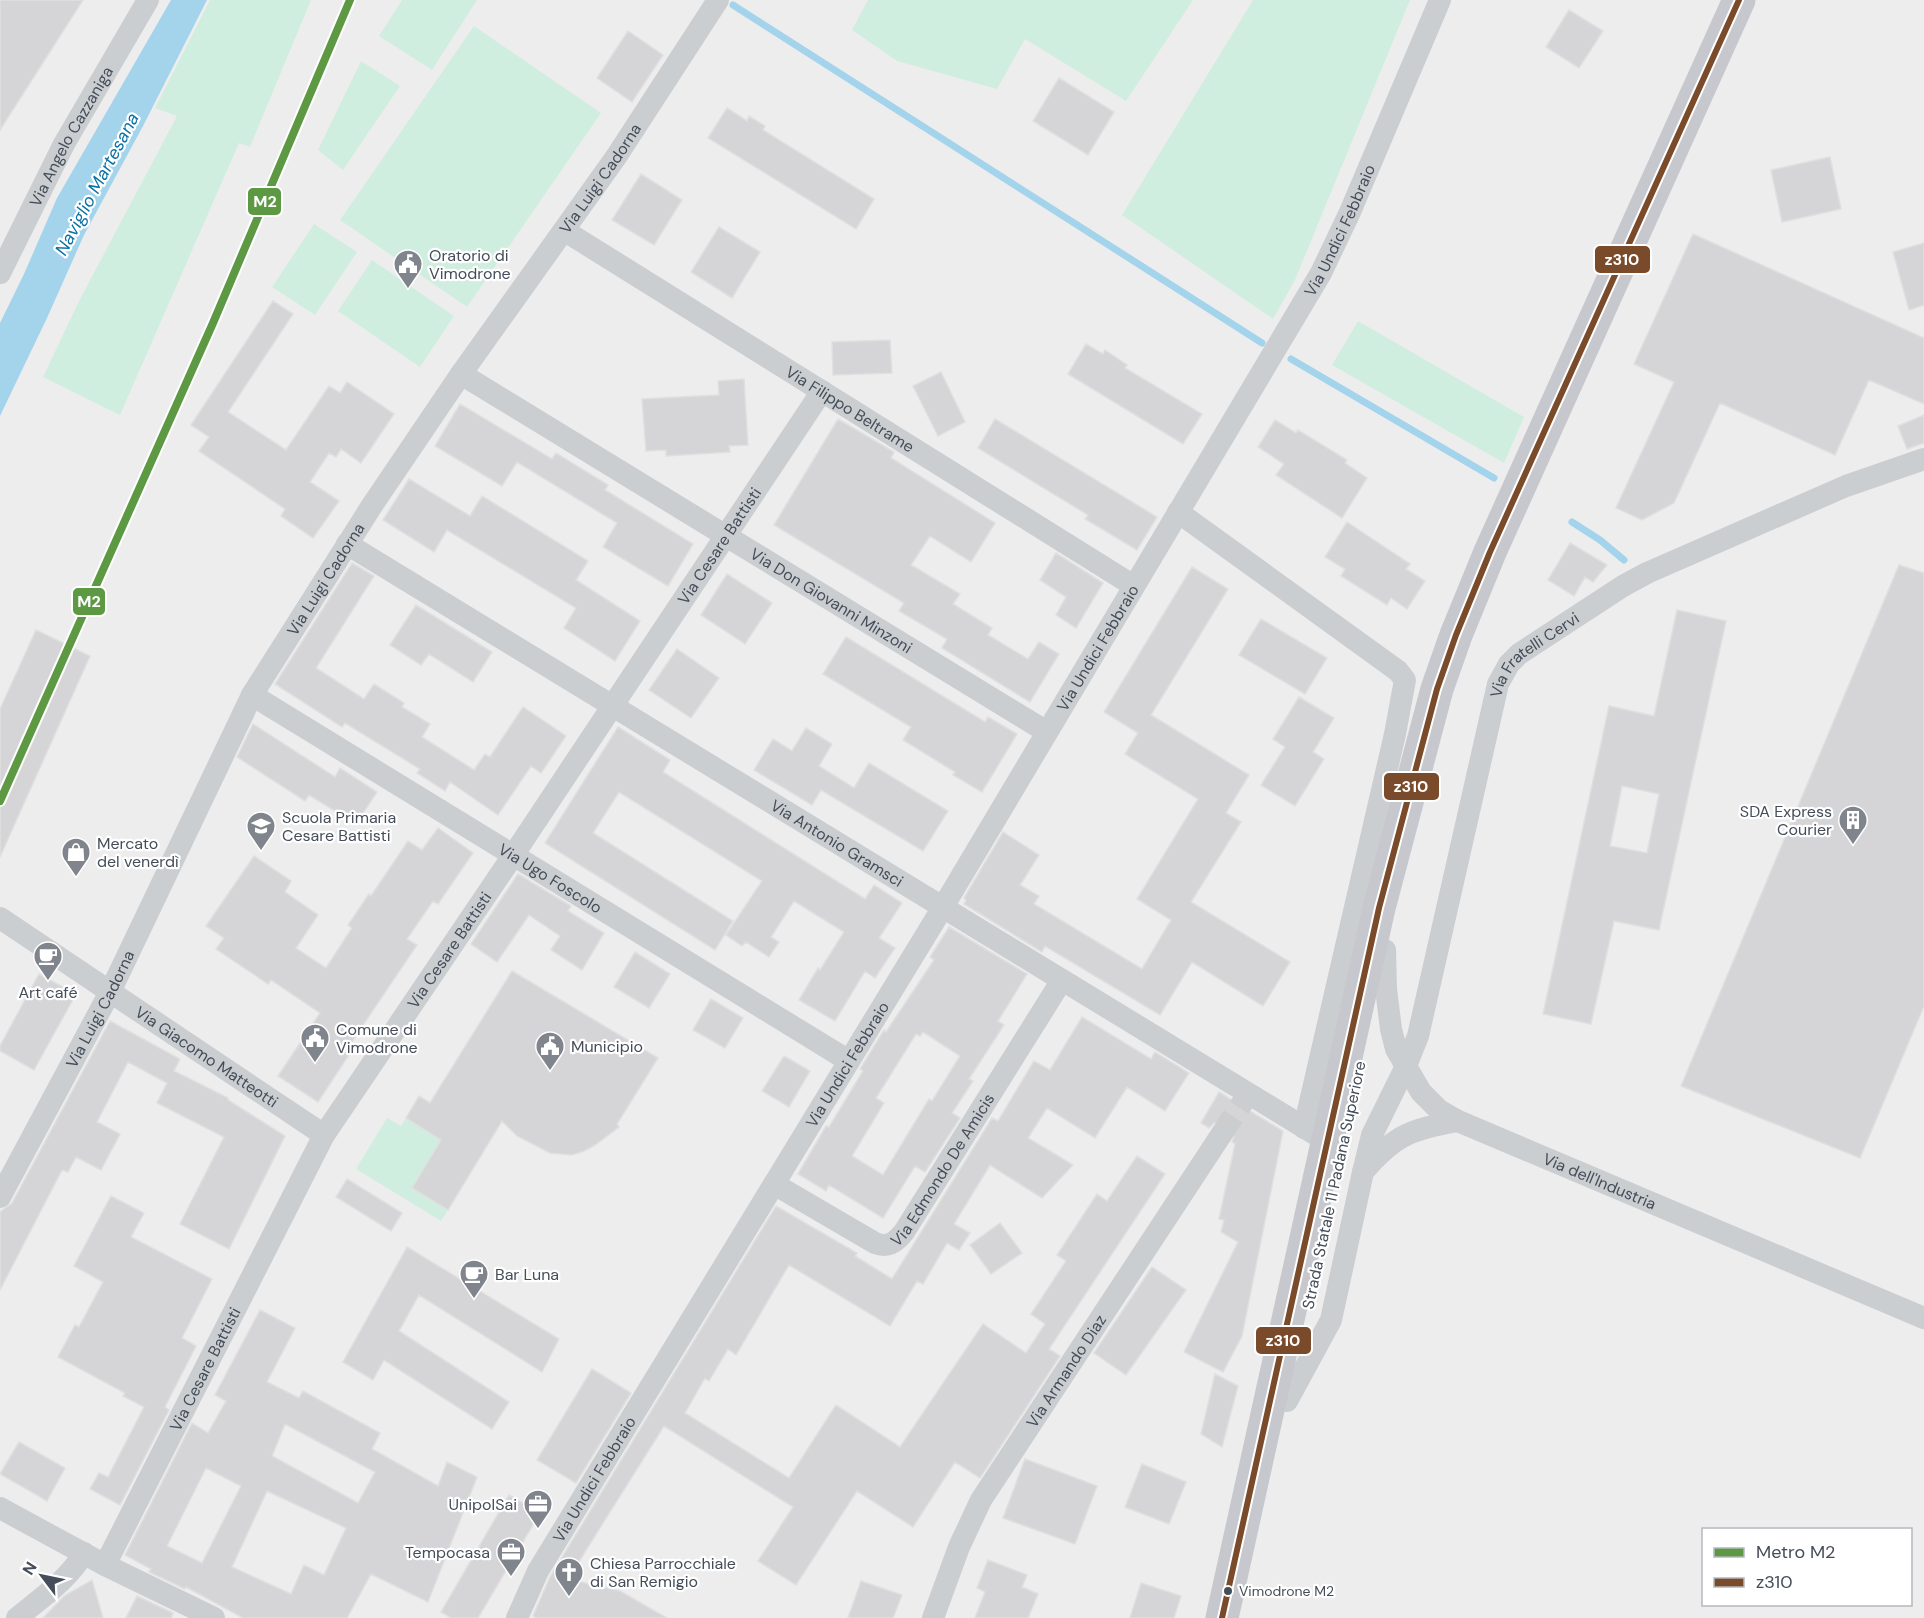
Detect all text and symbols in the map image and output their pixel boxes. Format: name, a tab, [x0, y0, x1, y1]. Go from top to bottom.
street label: Via Angelo Cazzaniga	[24, 62, 118, 210]
water label: Naviglio Martesana	[49, 108, 145, 259]
street label: Via Luigi Cadorna	[554, 119, 646, 237]
street label: Via Undici Febbraio	[1299, 161, 1380, 300]
line badge: M2	[247, 187, 282, 216]
text: M2	[253, 191, 277, 212]
place label: Oratorio di Vimodrone	[429, 245, 511, 284]
line badge: z310	[1594, 245, 1651, 274]
public building icon: Oratorio di Vimodrone	[392, 248, 424, 290]
text: z310	[1605, 249, 1639, 270]
street label: Via Filippo Beltrame	[782, 361, 918, 457]
street label: Via Cesare Battisti	[673, 483, 766, 608]
street label: Via Luigi Cadorna	[282, 519, 369, 639]
street label: Via Don Giovanni Minzoni	[746, 543, 916, 658]
street label: Via Undici Febbraio	[1052, 581, 1143, 715]
line badge: M2	[72, 587, 106, 616]
text: M2	[77, 591, 101, 612]
street label: Via Fratelli Cervi	[1485, 607, 1583, 699]
line badge: z310	[1383, 772, 1440, 801]
text: z310	[1394, 776, 1428, 797]
street label: Via Antonio Gramsci	[767, 794, 907, 891]
place label: SDA Express Courier	[1740, 801, 1832, 840]
building icon: SDA Express Courier	[1837, 804, 1869, 846]
place label: Scuola Primaria Cesare Battisti	[282, 807, 396, 846]
school or university icon: Scuola Primaria Cesare Battisti	[245, 810, 277, 852]
place label: Mercato del venerdì	[97, 833, 179, 872]
shop icon: Mercato del venerdì	[60, 836, 92, 878]
street label: Via Ugo Foscolo	[495, 838, 606, 918]
street label: Via Cesare Battisti	[402, 888, 496, 1012]
cafe icon: Art café	[32, 940, 64, 982]
street label: Via Luigi Cadorna	[61, 947, 139, 1071]
place label: Art café	[18, 982, 78, 1003]
street label: Via Undici Febbraio	[801, 997, 893, 1131]
street label: Via Giacomo Matteotti	[131, 1001, 282, 1112]
place label: Comune di Vimodrone	[336, 1019, 418, 1058]
public building icon: Comune di Vimodrone	[299, 1022, 331, 1064]
public building icon: Municipio	[534, 1030, 566, 1072]
place label: Municipio	[571, 1036, 643, 1057]
street label: Strada Statale 11 Padana Superiore	[1297, 1059, 1371, 1311]
street label: Via Edmondo De Amicis	[886, 1089, 999, 1251]
street label: Via dell'Industria	[1540, 1148, 1660, 1214]
cafe icon: Bar Luna	[458, 1258, 490, 1300]
place label: Bar Luna	[495, 1264, 559, 1285]
street label: Via Cesare Battisti	[165, 1303, 245, 1434]
street label: Via Armando Diaz	[1021, 1310, 1111, 1431]
line badge: z310	[1255, 1326, 1312, 1355]
text: z310	[1266, 1330, 1300, 1351]
street label: Via Undici Febbraio	[548, 1412, 640, 1546]
office icon: UnipolSai	[522, 1488, 554, 1530]
place label: UnipolSai	[449, 1494, 517, 1515]
legend	[1702, 1528, 1912, 1606]
office icon: Tempocasa	[495, 1536, 527, 1578]
text: Metro M2	[1756, 1540, 1835, 1564]
place label: Tempocasa	[405, 1542, 490, 1563]
north arrow	[12, 1546, 72, 1606]
place label: Chiesa Parrocchiale di San Remigio	[590, 1553, 736, 1592]
church icon: Chiesa Parrocchiale di San Remigio	[553, 1556, 585, 1598]
text: N	[18, 1558, 42, 1579]
text: z310	[1756, 1570, 1793, 1594]
place label: Vimodrone M2	[1239, 1582, 1334, 1600]
marker: Vimodrone M2	[1222, 1585, 1234, 1597]

